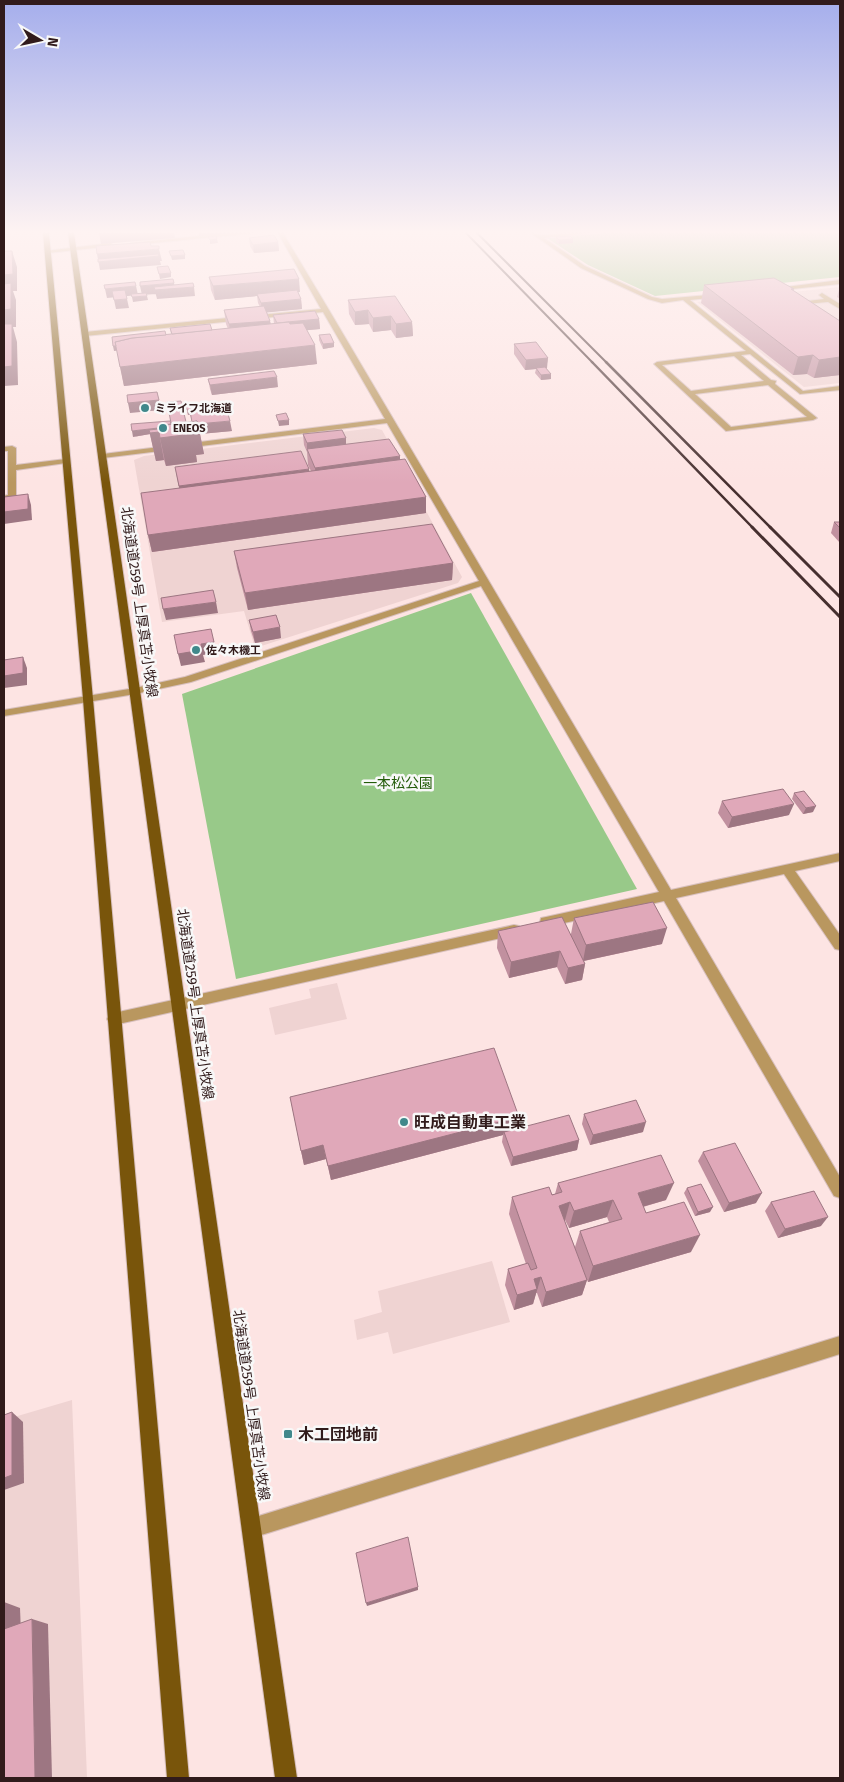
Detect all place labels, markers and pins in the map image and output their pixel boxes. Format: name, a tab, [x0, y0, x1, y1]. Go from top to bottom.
marker: ミライフ北海道	[139, 402, 151, 414]
place label: ミライフ北海道	[155, 402, 232, 415]
marker: ENEOS	[157, 422, 169, 434]
place label: ENEOS	[173, 422, 206, 435]
marker: 佐々木機工	[190, 644, 202, 656]
place label: 佐々木機工	[206, 644, 261, 657]
place label: 旺成自動車工業	[414, 1113, 526, 1132]
marker: 旺成自動車工業	[398, 1116, 410, 1128]
place label: 木工団地前	[298, 1425, 378, 1444]
marker: 木工団地前	[282, 1428, 294, 1440]

